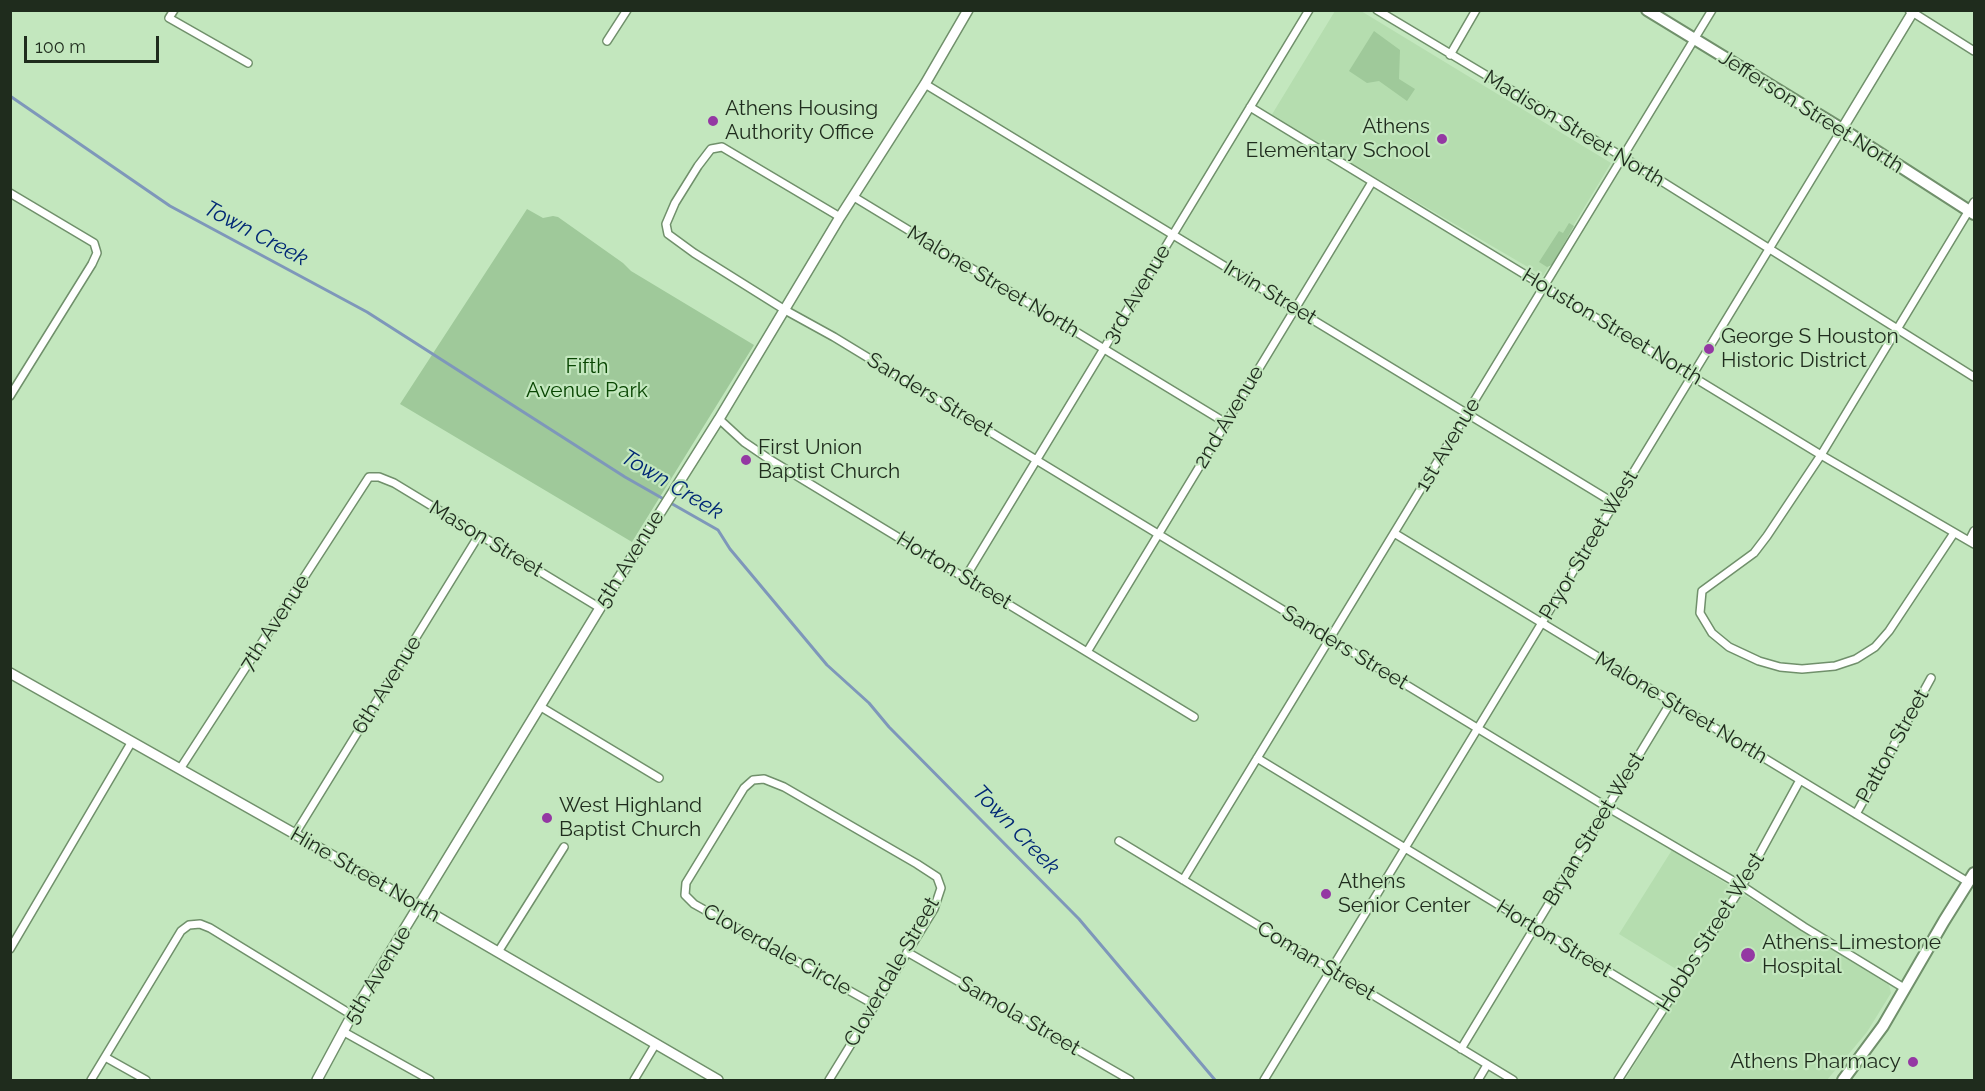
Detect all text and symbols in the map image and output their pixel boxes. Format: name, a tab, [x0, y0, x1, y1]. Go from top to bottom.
scale bar	[27, 24, 162, 62]
text: 100 m	[35, 36, 86, 57]
street label: Jefferson Street North	[1714, 45, 1908, 179]
street label: Madison Street North	[1479, 65, 1669, 193]
place label: Athens Housing Authority Office	[725, 96, 878, 146]
marker: Athens Housing Authority Office	[706, 114, 720, 128]
place label: Athens Elementary School	[1246, 114, 1430, 164]
marker: Athens Elementary School	[1435, 132, 1449, 146]
water label: Town Creek	[199, 196, 313, 272]
street label: Malone Street North	[902, 221, 1084, 343]
street label: 3rd Avenue	[1098, 240, 1176, 348]
street label: Irvin Street	[1219, 255, 1321, 331]
street label: Houston Street North	[1517, 263, 1707, 391]
place label: George S Houston Historic District	[1721, 324, 1899, 374]
marker: George S Houston Historic District	[1702, 342, 1716, 356]
street label: Sanders Street	[862, 347, 998, 443]
park label: Fifth Avenue Park	[526, 354, 648, 404]
street label: 2nd Avenue	[1189, 361, 1269, 473]
street label: 1st Avenue	[1410, 393, 1486, 497]
place label: First Union Baptist Church	[758, 435, 900, 485]
water label: Town Creek	[616, 444, 728, 526]
marker: First Union Baptist Church	[739, 453, 753, 467]
street label: Pryor Street West	[1534, 466, 1644, 624]
street label: Mason Street	[425, 495, 547, 583]
street label: 5th Avenue	[590, 506, 670, 612]
street label: Horton Street	[892, 527, 1016, 615]
street label: 7th Avenue	[235, 570, 315, 676]
street label: Sanders Street	[1277, 600, 1413, 696]
street label: 6th Avenue	[347, 631, 427, 739]
street label: Malone Street North	[1590, 647, 1772, 769]
street label: Patton Street	[1851, 685, 1935, 807]
street label: Bryan Street West	[1538, 747, 1650, 911]
water label: Town Creek	[967, 780, 1065, 880]
place label: West Highland Baptist Church	[559, 793, 702, 843]
marker: West Highland Baptist Church	[540, 811, 554, 825]
street label: Hine Street North	[286, 822, 444, 928]
street label: Hobbs Street West	[1652, 848, 1770, 1016]
place label: Athens Senior Center	[1338, 869, 1471, 919]
marker: Athens Senior Center	[1319, 887, 1333, 901]
street label: Cloverdale Street	[839, 893, 945, 1051]
street label: Horton Street	[1492, 895, 1616, 983]
street label: Cloverdale Circle	[698, 899, 856, 1001]
street label: Coman Street	[1252, 916, 1380, 1006]
street label: 5th Avenue	[339, 921, 417, 1029]
place label: Athens-Limestone Hospital	[1762, 930, 1941, 980]
marker: Athens-Limestone Hospital	[1739, 946, 1757, 964]
street label: Samola Street	[953, 971, 1085, 1061]
place label: Athens Pharmacy	[1730, 1049, 1901, 1075]
marker: Athens Pharmacy	[1906, 1055, 1920, 1069]

